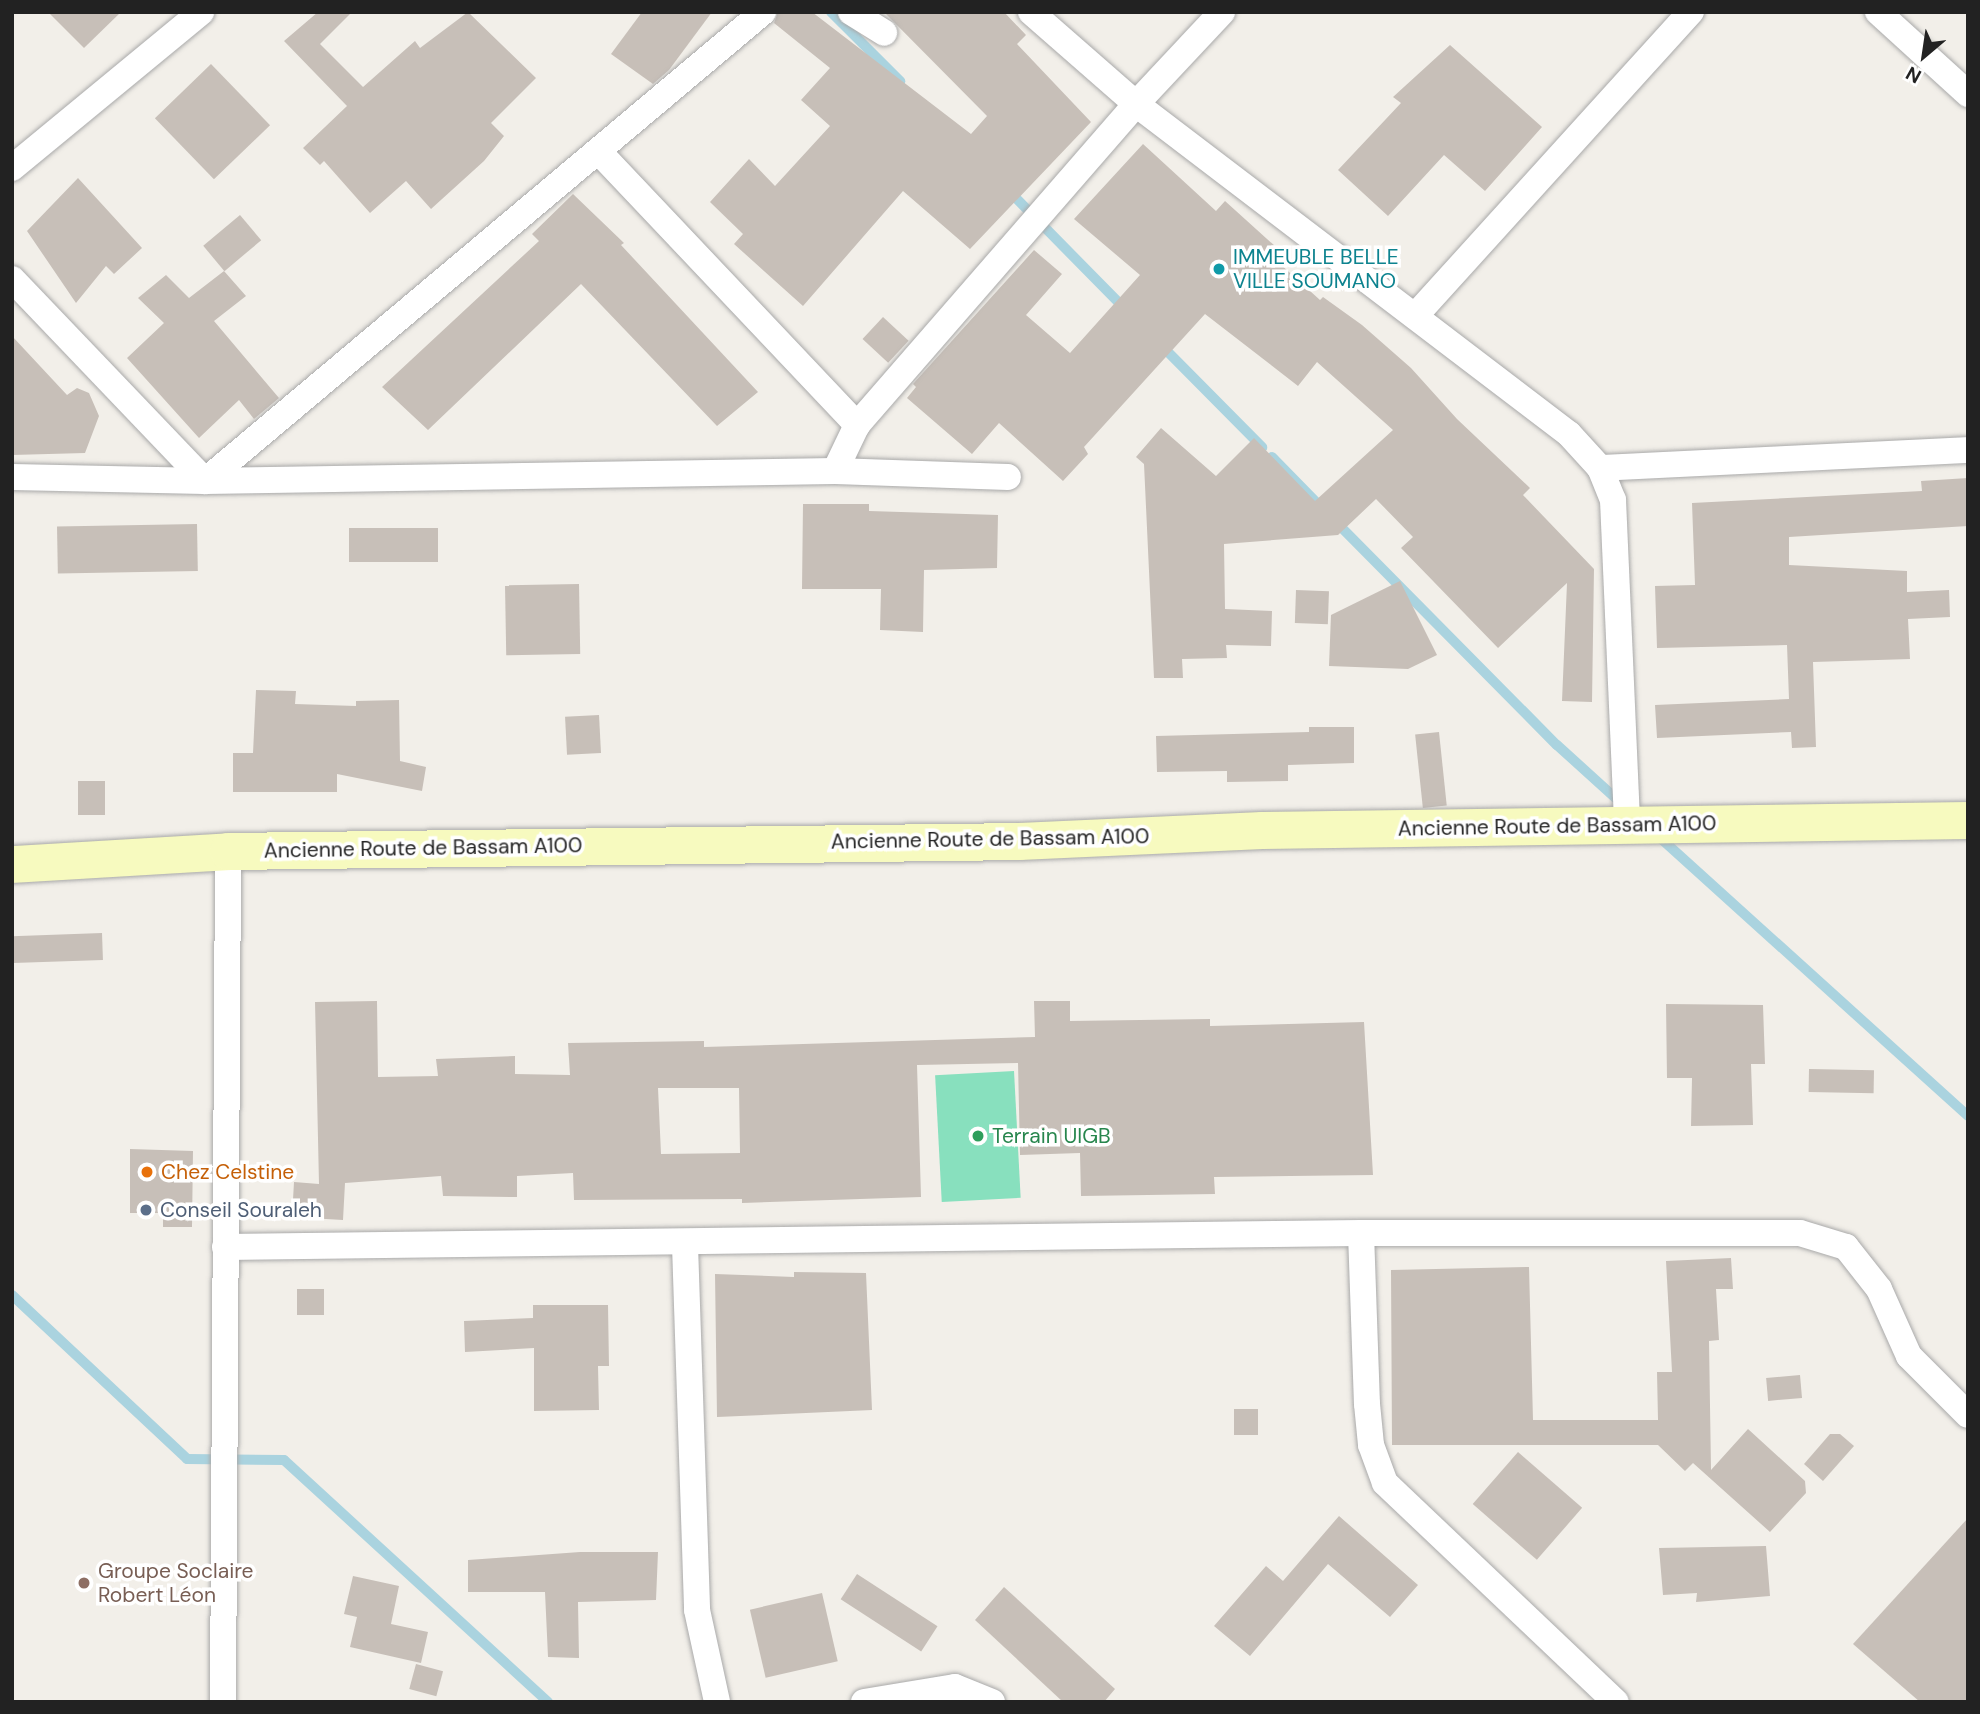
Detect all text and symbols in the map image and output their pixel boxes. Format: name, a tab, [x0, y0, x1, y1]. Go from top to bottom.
north arrow	[1889, 21, 1959, 91]
text: N	[1901, 61, 1926, 89]
place label: IMMEUBLE BELLE VILLE SOUMANO	[1233, 244, 1399, 294]
marker: IMMEUBLE BELLE VILLE SOUMANO	[1211, 261, 1227, 277]
street label: Ancienne Route de Bassam A100	[1398, 811, 1716, 841]
street label: Ancienne Route de Bassam A100	[831, 824, 1149, 854]
street label: Ancienne Route de Bassam A100	[264, 833, 582, 863]
place label: Terrain UIGB	[992, 1123, 1111, 1149]
marker: Terrain UIGB	[970, 1128, 986, 1144]
place label: Chez Celstine	[161, 1159, 294, 1185]
marker: Chez Celstine	[139, 1164, 155, 1180]
place label: Conseil Souraleh	[160, 1197, 322, 1223]
marker: Conseil Souraleh	[138, 1202, 154, 1218]
place label: Groupe Soclaire Robert Léon	[98, 1558, 254, 1608]
marker: Groupe Soclaire Robert Léon	[76, 1575, 92, 1591]

